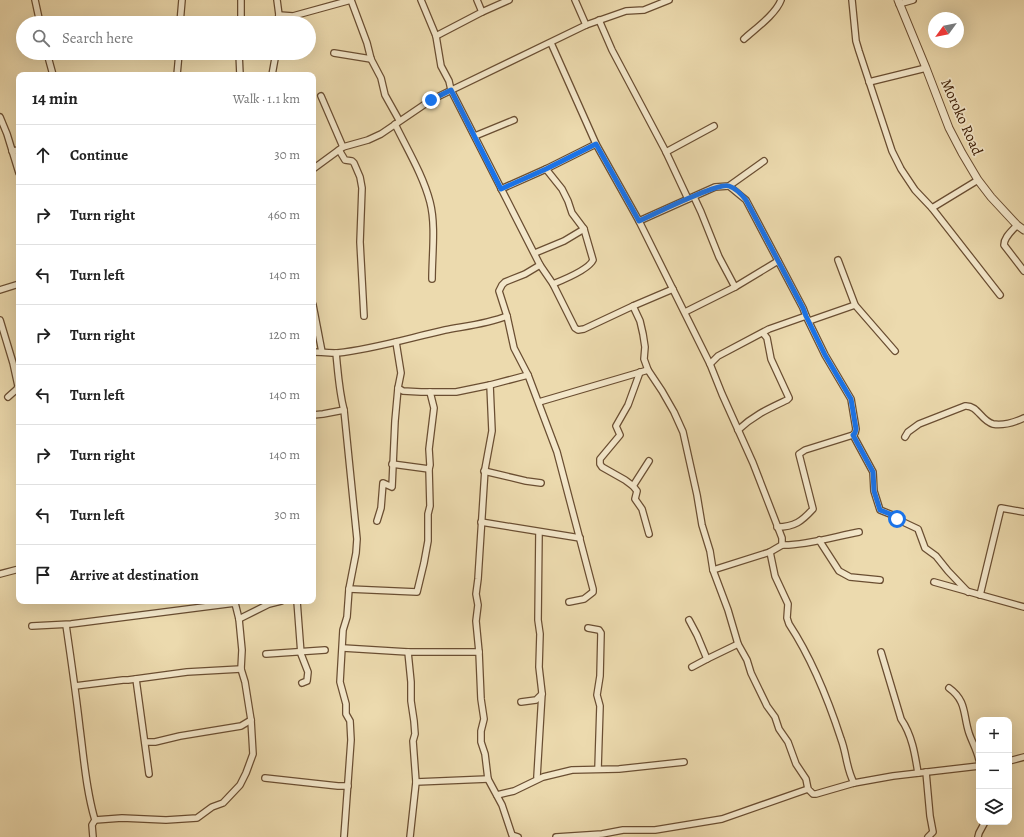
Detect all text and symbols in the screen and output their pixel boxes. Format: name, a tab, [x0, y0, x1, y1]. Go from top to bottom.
north arrow	[928, 12, 964, 48]
search box	[16, 16, 316, 60]
icon: search	[30, 27, 52, 49]
text: Search here	[62, 28, 133, 48]
street label: Moroko Road	[936, 76, 988, 159]
text: 14 min	[32, 87, 78, 110]
text: Walk · 1.1 km	[233, 90, 300, 107]
route end	[422, 91, 440, 109]
icon: ahead	[32, 144, 54, 166]
text: Continue	[70, 145, 128, 165]
text: 30 m	[274, 146, 300, 163]
icon: right	[32, 204, 54, 226]
text: Turn right	[70, 205, 135, 225]
text: 460 m	[268, 206, 300, 223]
icon: left	[32, 264, 54, 286]
text: Turn left	[70, 265, 125, 285]
text: 140 m	[269, 266, 300, 283]
icon: right	[32, 324, 54, 346]
text: Turn right	[70, 325, 135, 345]
text: 120 m	[269, 326, 300, 343]
icon: left	[32, 384, 54, 406]
text: Turn left	[70, 385, 125, 405]
text: 140 m	[269, 386, 300, 403]
icon: right	[32, 444, 54, 466]
text: Turn right	[70, 445, 135, 465]
text: 140 m	[269, 446, 300, 463]
icon: left	[32, 504, 54, 526]
text: Turn left	[70, 505, 125, 525]
text: 30 m	[274, 506, 300, 523]
route start	[888, 510, 906, 528]
icon: arrive	[32, 564, 54, 586]
text: Arrive at destination	[70, 565, 199, 585]
map controls	[976, 717, 1012, 825]
button: +	[976, 717, 1012, 753]
button: −	[976, 753, 1012, 789]
button: layers	[976, 789, 1012, 825]

